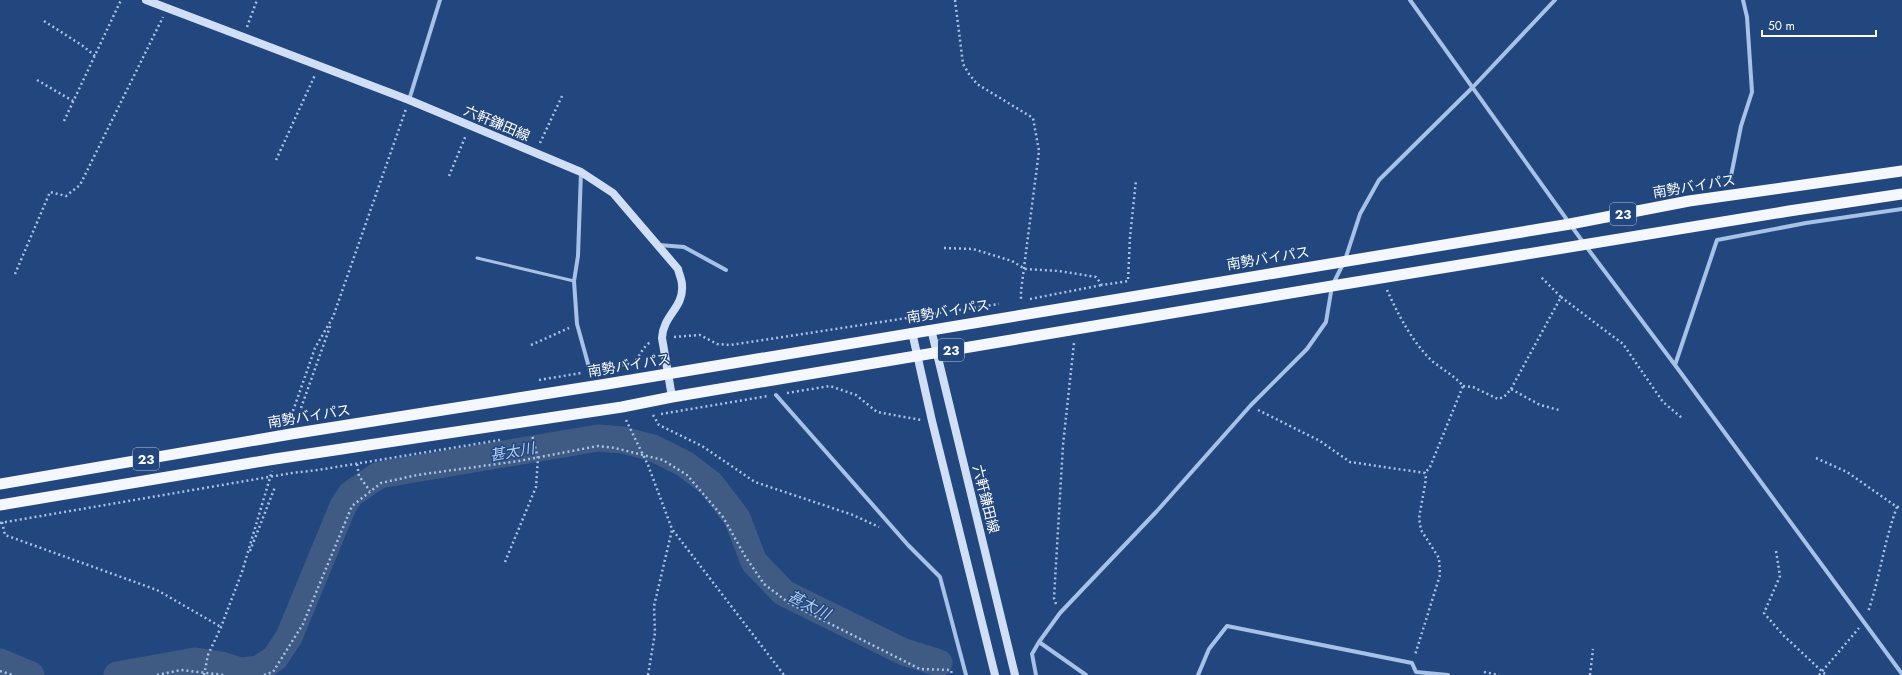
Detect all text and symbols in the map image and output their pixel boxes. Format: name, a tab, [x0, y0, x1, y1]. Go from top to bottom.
scale bar	[1762, 12, 1876, 38]
text: 50 m	[1768, 17, 1795, 35]
street label: 六軒鎌田線	[461, 100, 533, 146]
street label: 南勢バイパス	[1651, 170, 1737, 202]
road number: 23	[1610, 203, 1636, 225]
street label: 南勢バイパス	[1225, 242, 1311, 274]
street label: 南勢バイパス	[905, 295, 991, 327]
road number: 23	[938, 339, 964, 361]
street label: 南勢バイパス	[586, 349, 672, 381]
street label: 南勢バイパス	[266, 400, 352, 432]
water label: 甚太川	[488, 437, 538, 467]
road number: 23	[133, 448, 159, 470]
street label: 六軒鎌田線	[968, 463, 1004, 535]
water label: 甚太川	[784, 585, 836, 626]

